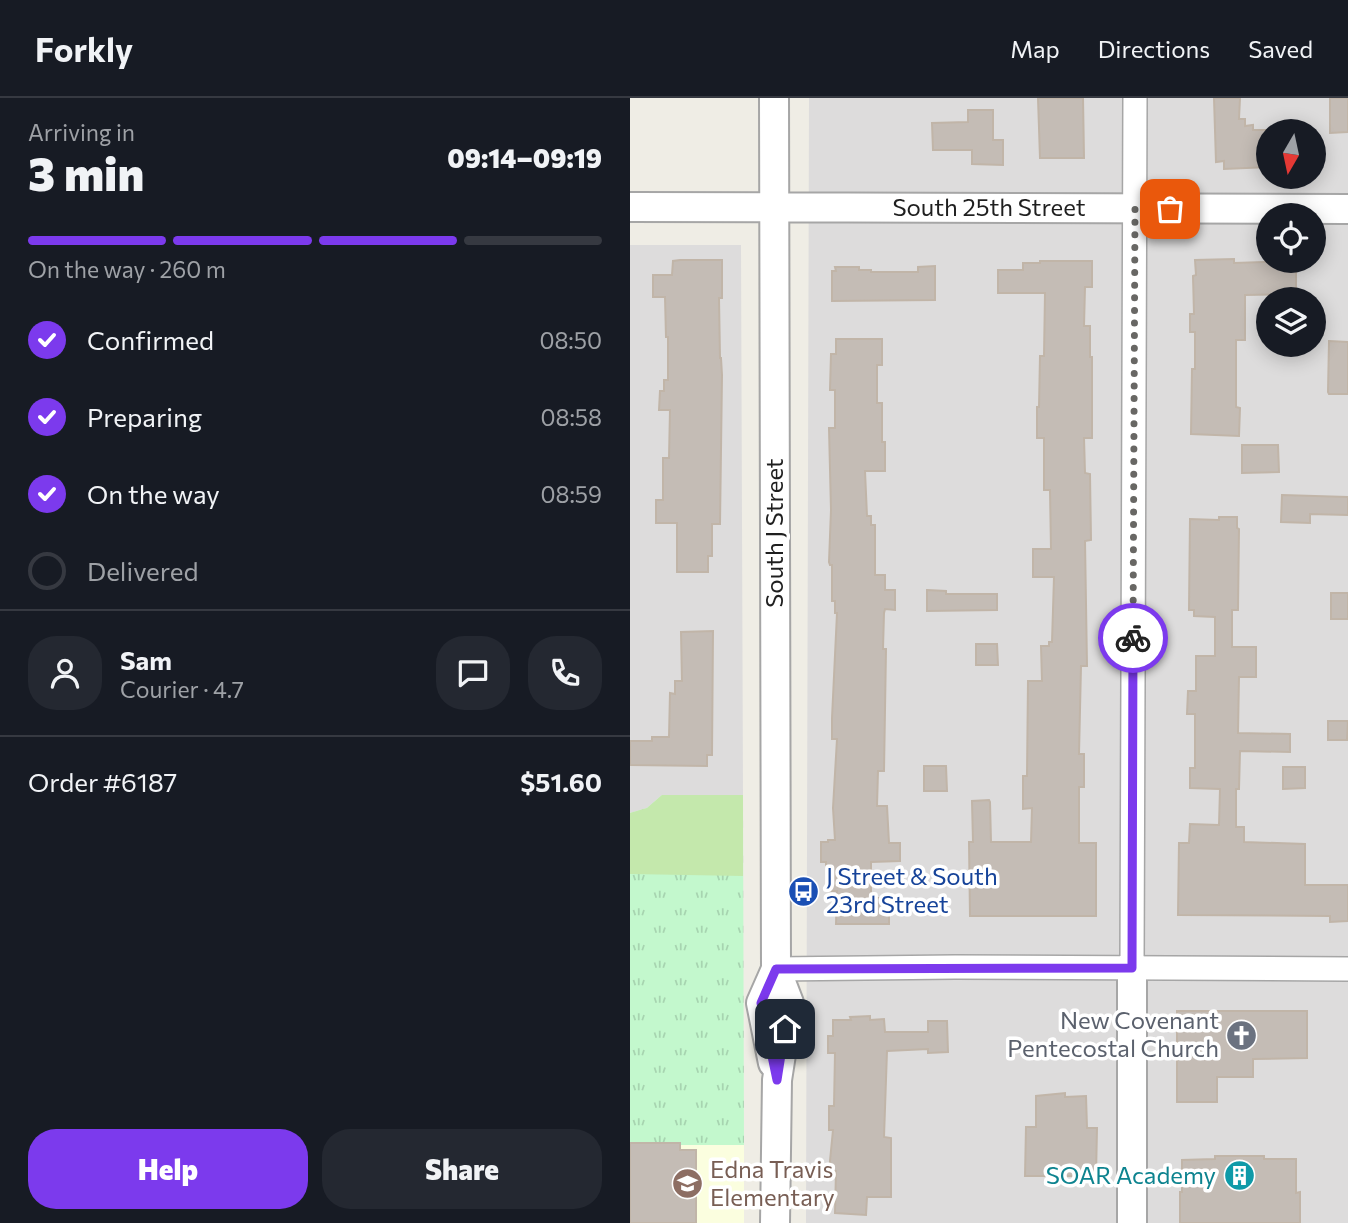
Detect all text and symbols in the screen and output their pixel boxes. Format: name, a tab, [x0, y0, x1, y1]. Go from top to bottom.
text: Forkly	[35, 28, 133, 69]
text: Map	[1010, 34, 1060, 63]
text: Directions	[1098, 34, 1210, 63]
text: Saved	[1248, 34, 1313, 63]
text: Arriving in	[28, 118, 135, 146]
north arrow	[1256, 119, 1326, 189]
map controls	[1256, 119, 1326, 357]
text: 09:14–09:19	[447, 142, 602, 173]
text: 3 min	[28, 144, 144, 200]
pin	[1140, 179, 1200, 239]
icon: bag	[1151, 190, 1189, 228]
street label: South 25th Street	[892, 192, 1086, 221]
button: locate	[1256, 203, 1326, 273]
text: On the way · 260 m	[28, 255, 226, 283]
button: layers	[1256, 287, 1326, 357]
icon: check	[28, 321, 66, 359]
text: Confirmed	[87, 324, 214, 355]
text: 08:50	[539, 326, 602, 354]
icon: check	[28, 398, 66, 436]
text: Preparing	[87, 401, 202, 432]
text: 08:58	[540, 403, 602, 431]
street label: South J Street	[759, 458, 788, 608]
icon: check	[28, 475, 66, 513]
text: On the way	[87, 478, 220, 509]
text: 08:59	[540, 480, 602, 508]
text: Delivered	[87, 555, 198, 586]
courier	[1098, 603, 1168, 673]
icon: bike	[1114, 619, 1152, 657]
button: person	[28, 636, 102, 710]
button: chat	[436, 636, 510, 710]
button: phone	[528, 636, 602, 710]
text: Sam	[120, 644, 172, 675]
text: Courier · 4.7	[120, 675, 244, 703]
text: Order #6187	[28, 766, 177, 797]
text: $51.60	[520, 766, 602, 797]
place label: J Street & South 23rd Street	[826, 861, 998, 918]
bus stop icon: J Street & South 23rd Street	[786, 874, 820, 908]
pin	[755, 999, 815, 1059]
place label: New Covenant Pentecostal Church	[1007, 1005, 1219, 1062]
icon: home	[766, 1010, 804, 1048]
church icon: New Covenant Pentecostal Church	[1225, 1018, 1259, 1052]
button: Help	[28, 1129, 308, 1209]
button: Share	[322, 1129, 602, 1209]
place label: Edna Travis Elementary	[710, 1154, 835, 1211]
building icon: SOAR Academy	[1222, 1159, 1256, 1193]
place label: SOAR Academy	[1046, 1160, 1216, 1189]
school or university icon: Edna Travis Elementary	[670, 1167, 704, 1201]

